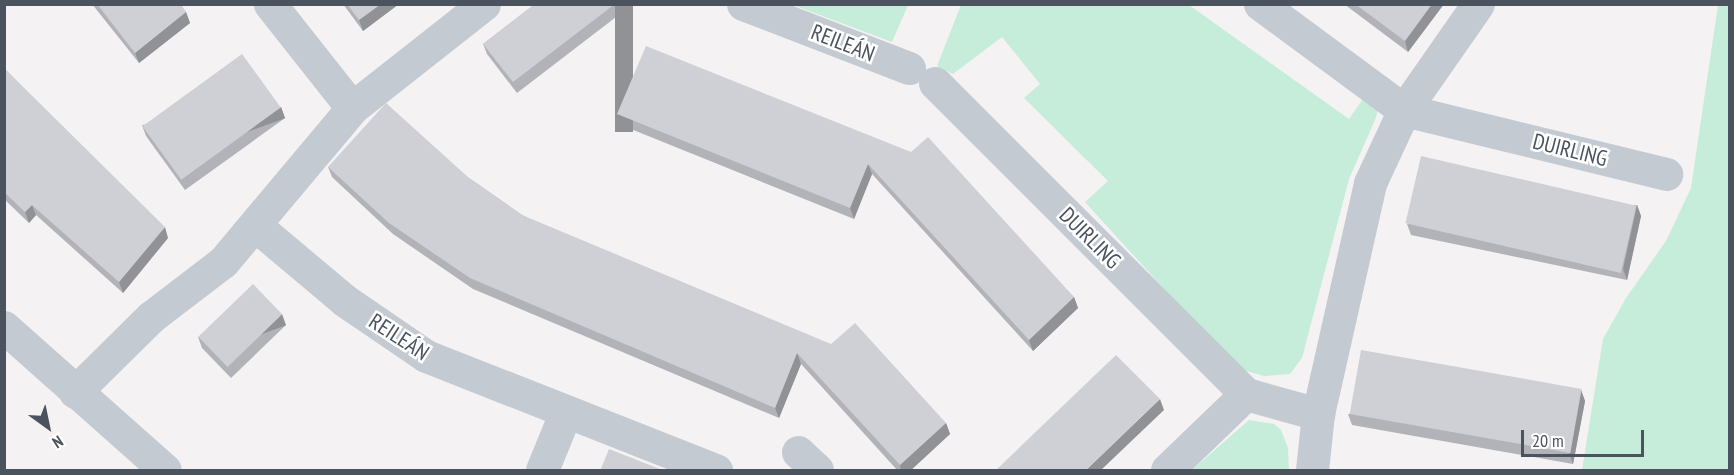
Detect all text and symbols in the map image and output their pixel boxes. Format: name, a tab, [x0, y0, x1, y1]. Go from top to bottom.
street label: REILEÁN	[807, 19, 879, 67]
street label: DUIRLING	[1530, 128, 1610, 172]
street label: DUIRLING	[1054, 202, 1126, 274]
street label: REILEÁN	[364, 308, 434, 366]
north arrow	[18, 397, 78, 457]
scale bar	[1524, 418, 1647, 456]
text: 20 m	[1532, 429, 1564, 452]
text: N	[49, 431, 67, 453]

